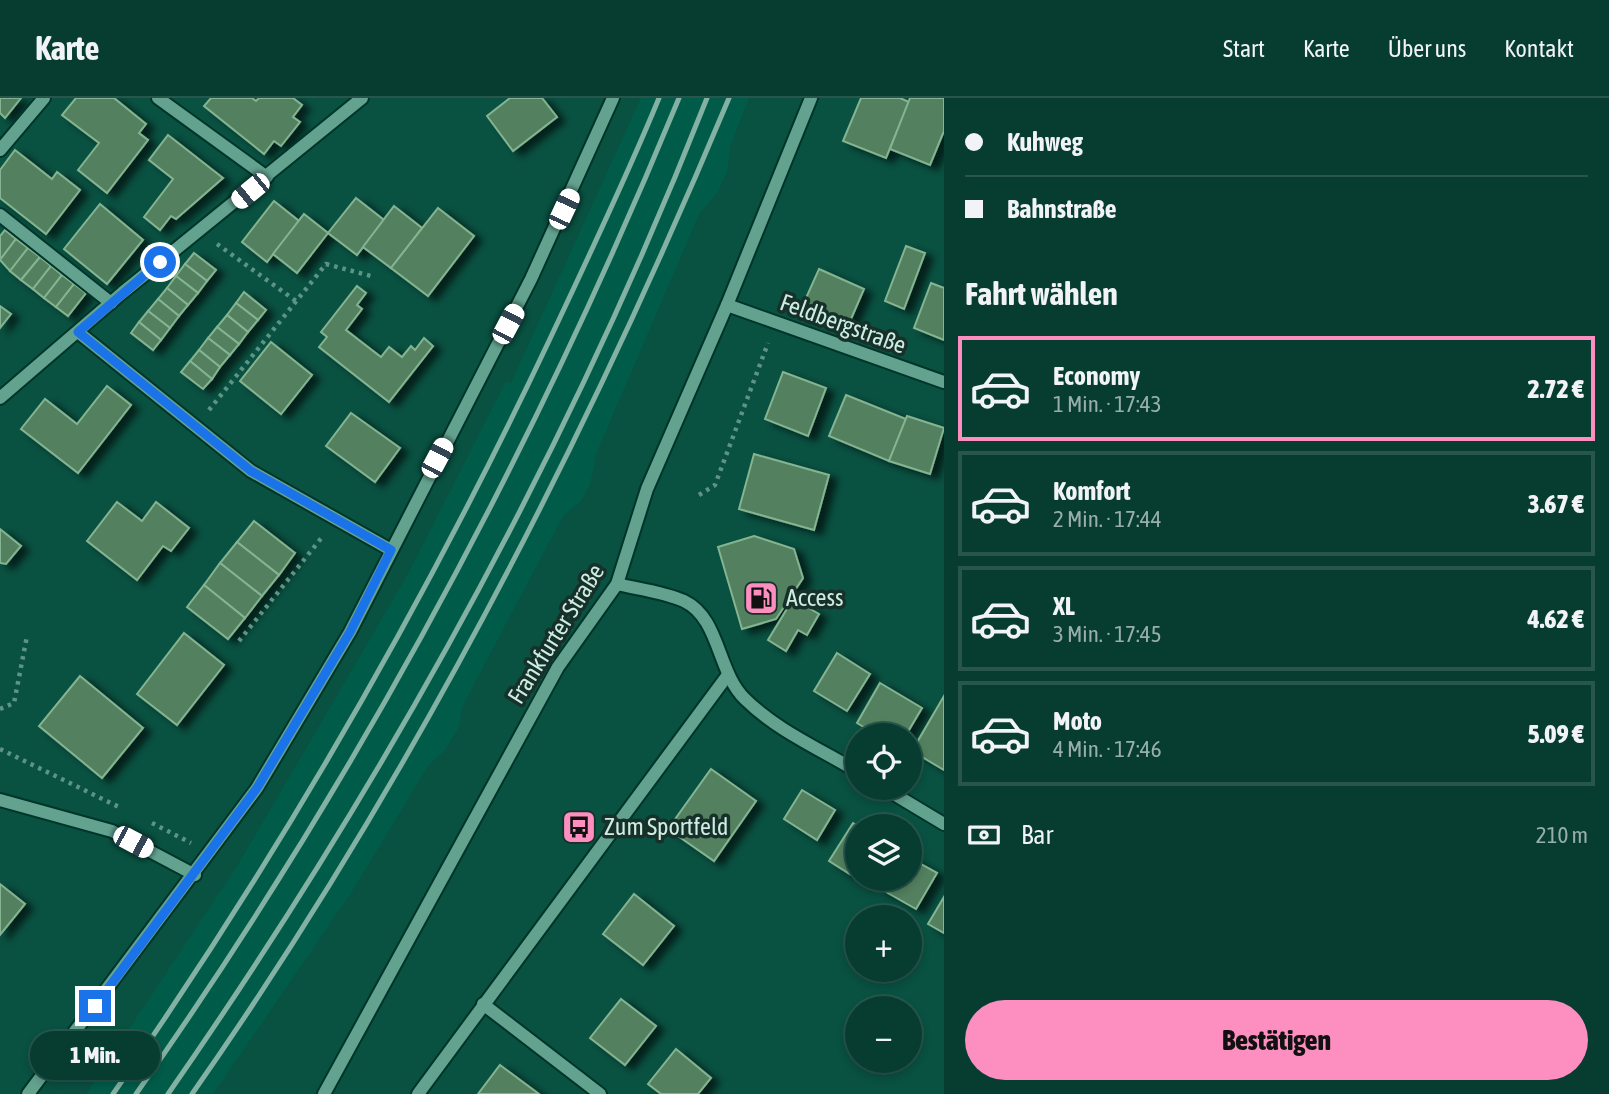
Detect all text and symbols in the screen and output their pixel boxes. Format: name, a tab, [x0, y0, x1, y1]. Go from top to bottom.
text: Karte	[35, 29, 99, 67]
text: Start	[1223, 35, 1265, 62]
text: Karte	[1303, 35, 1350, 62]
text: Über uns	[1388, 35, 1466, 62]
text: Kontakt	[1504, 35, 1574, 62]
text: Kuhweg	[1007, 127, 1083, 157]
car	[228, 170, 273, 212]
car	[546, 186, 583, 232]
text: Bahnstraße	[1007, 194, 1117, 224]
route start	[144, 246, 176, 278]
text: Fahrt wählen	[965, 275, 1118, 312]
street label: Feldbergstraße	[777, 288, 910, 359]
car	[489, 301, 528, 347]
icon: car	[969, 357, 1032, 420]
text: Economy	[1053, 361, 1140, 391]
text: 2.72 €	[1527, 374, 1584, 404]
text: 1 Min. · 17:43	[1053, 391, 1161, 417]
car	[418, 435, 457, 481]
icon: car	[969, 472, 1032, 535]
text: Komfort	[1053, 476, 1130, 506]
text: 3.67 €	[1527, 489, 1584, 519]
text: 2 Min. · 17:44	[1053, 506, 1161, 532]
street label: Frankfurter Straße	[502, 559, 609, 708]
fuel station icon: Access	[742, 579, 780, 617]
place label: Access	[786, 584, 843, 611]
icon: car	[969, 587, 1032, 650]
text: XL	[1053, 591, 1075, 621]
text: 4.62 €	[1527, 604, 1584, 634]
text: 3 Min. · 17:45	[1053, 621, 1161, 647]
icon: car	[969, 702, 1032, 765]
text: Moto	[1053, 706, 1102, 736]
text: 5.09 €	[1527, 719, 1584, 749]
map controls	[845, 723, 922, 1073]
button: locate	[845, 723, 922, 800]
text: 4 Min. · 17:46	[1053, 736, 1161, 762]
bus stop icon: Zum Sportfeld	[560, 808, 598, 846]
place label: Zum Sportfeld	[604, 813, 728, 840]
button: layers	[845, 814, 922, 891]
icon: cash	[965, 816, 1003, 854]
text: Bar	[1021, 820, 1053, 850]
text: 210 m	[1536, 822, 1588, 848]
car	[110, 823, 157, 861]
button: +	[845, 905, 922, 982]
route end	[79, 990, 111, 1022]
button: −	[845, 996, 922, 1073]
button: Bestätigen	[965, 1000, 1588, 1080]
callout: 1 Min.	[30, 1030, 160, 1080]
text: 1 Min.	[70, 1042, 120, 1068]

